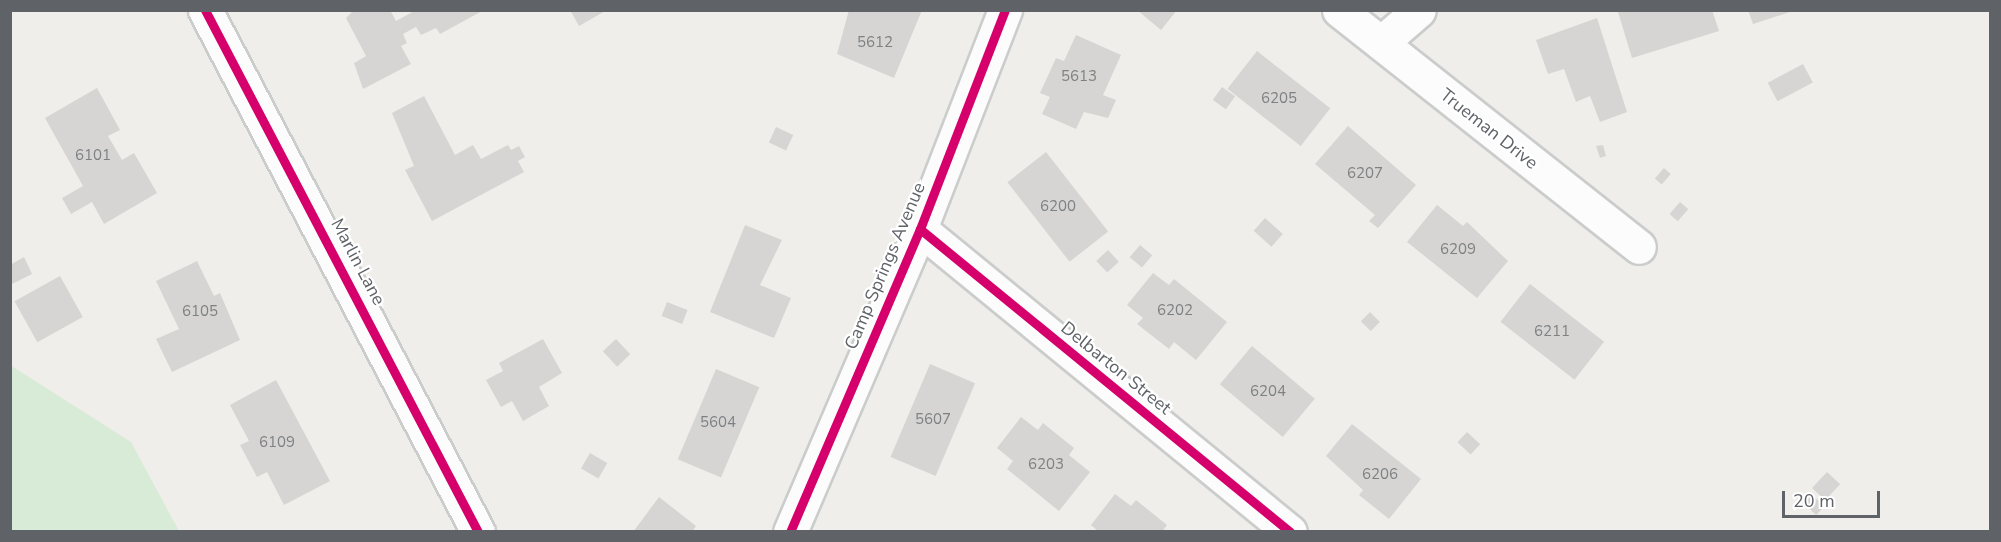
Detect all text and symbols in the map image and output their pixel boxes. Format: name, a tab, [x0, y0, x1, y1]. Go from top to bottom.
house number: 5612	[857, 34, 893, 52]
house number: 5613	[1061, 68, 1097, 86]
street label: Trueman Drive	[1436, 84, 1542, 174]
house number: 6205	[1261, 90, 1297, 108]
house number: 6101	[75, 147, 111, 165]
house number: 6207	[1347, 165, 1383, 183]
street label: Camp Springs Avenue	[840, 179, 930, 353]
house number: 6200	[1040, 198, 1076, 216]
street label: Marlin Lane	[326, 215, 390, 309]
house number: 6209	[1440, 241, 1476, 259]
house number: 6202	[1157, 302, 1193, 320]
house number: 6105	[182, 303, 218, 321]
street label: Delbarton Street	[1057, 317, 1175, 419]
house number: 6211	[1534, 323, 1570, 341]
house number: 6204	[1250, 383, 1286, 401]
house number: 5607	[915, 411, 951, 429]
house number: 5604	[700, 414, 736, 432]
house number: 6109	[259, 434, 295, 452]
house number: 6203	[1028, 456, 1064, 474]
house number: 6206	[1362, 466, 1398, 484]
scale bar	[1785, 479, 1882, 517]
text: 20 m	[1793, 489, 1835, 513]

